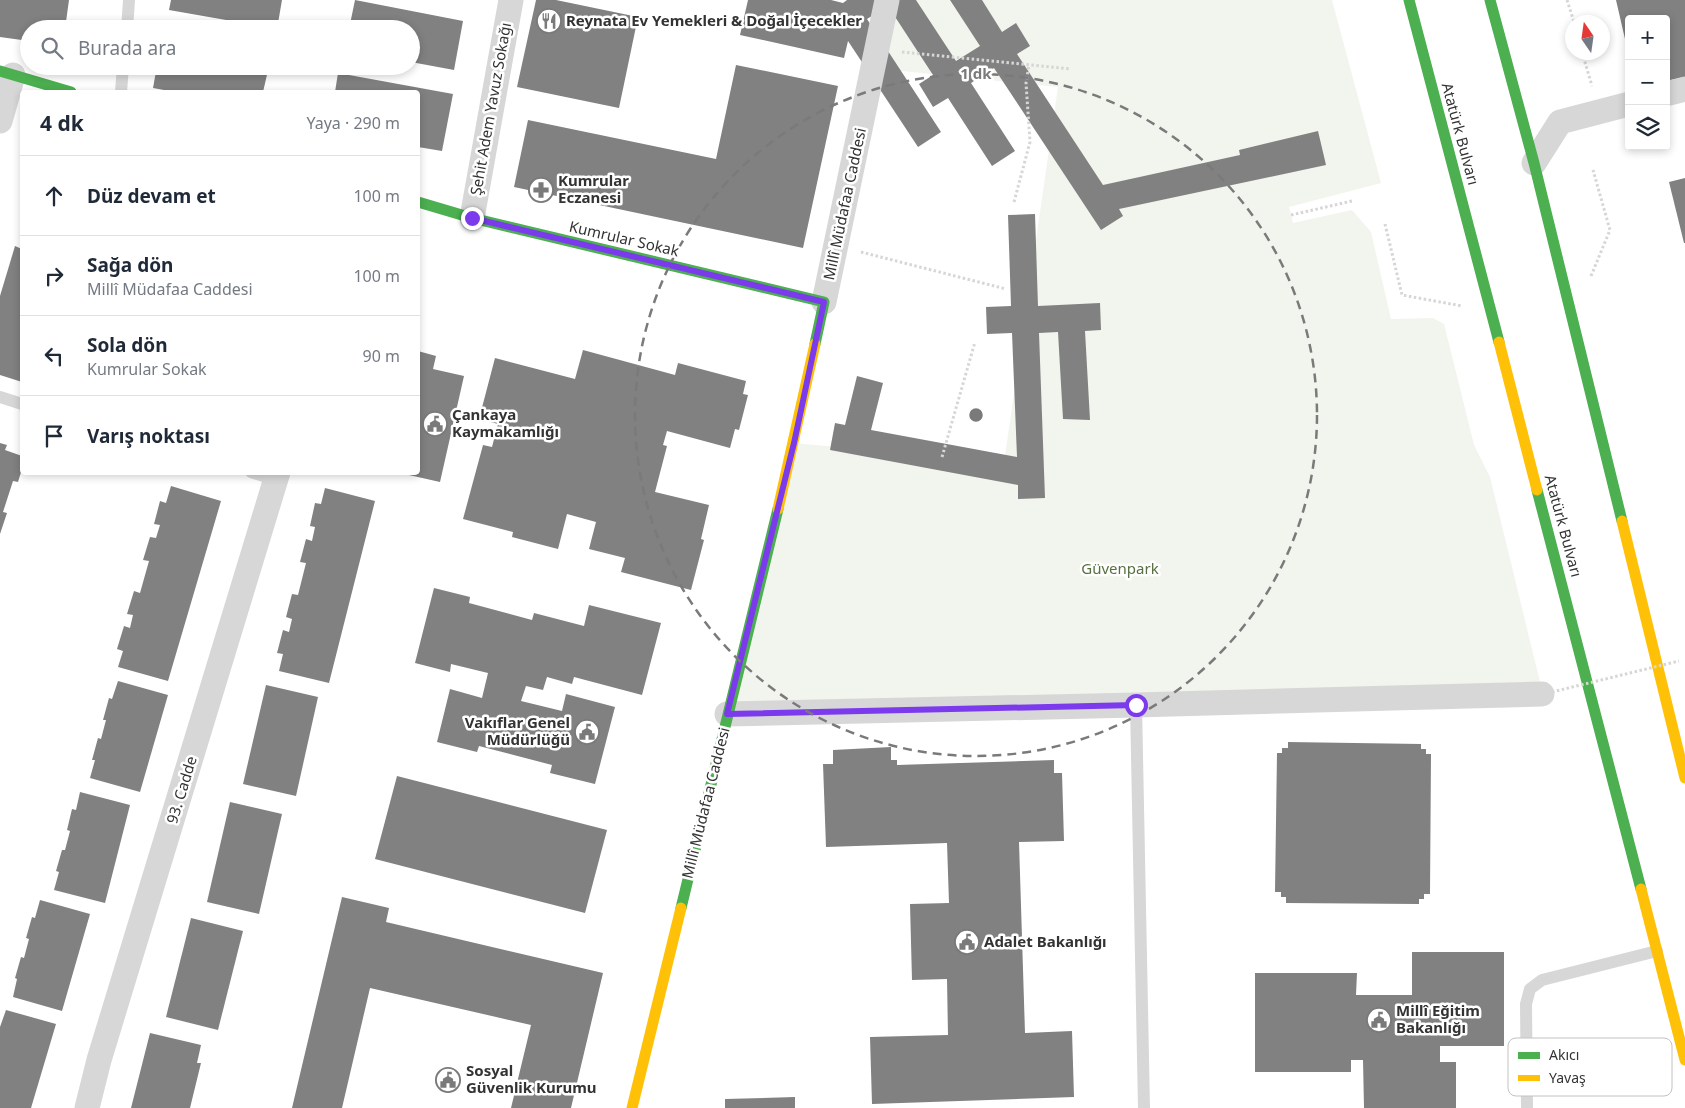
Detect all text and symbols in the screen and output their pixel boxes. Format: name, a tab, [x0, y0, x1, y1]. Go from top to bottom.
restaurant icon: Reynata Ev Yemekleri & Doğal İçecekler	[536, 8, 562, 34]
place label: Reynata Ev Yemekleri & Doğal İçecekler	[566, 10, 862, 30]
north arrow	[1565, 15, 1610, 60]
map controls	[1625, 15, 1670, 150]
button: +	[1625, 15, 1670, 60]
search box	[20, 20, 420, 75]
street label: Şehit Adem Yavuz Sokağı	[465, 21, 515, 197]
icon: search	[38, 34, 66, 62]
text: Burada ara	[78, 35, 176, 61]
button: −	[1625, 60, 1670, 105]
text: 1 dk	[960, 63, 992, 83]
street label: Atatürk Bulvarı	[1438, 80, 1484, 187]
button: layers	[1625, 105, 1670, 150]
text: 4 dk	[40, 109, 84, 137]
text: Yaya · 290 m	[306, 112, 400, 134]
street label: Millî Müdafaa Caddesi	[818, 126, 870, 282]
place label: Kumrular Eczanesi	[558, 170, 629, 207]
pharmacy icon: Kumrular Eczanesi	[528, 177, 554, 203]
icon: ahead	[40, 182, 68, 210]
text: Düz devam et	[87, 183, 216, 209]
text: 100 m	[353, 185, 400, 207]
route end	[461, 207, 484, 230]
street label: Kumrular Sokak	[567, 216, 681, 260]
text: Sağa dön	[87, 252, 173, 278]
icon: right	[40, 262, 68, 290]
text: 100 m	[353, 265, 400, 287]
text: Millî Müdafaa Caddesi	[87, 278, 253, 300]
text: Sola dön	[87, 332, 168, 358]
icon: left	[40, 342, 68, 370]
text: 90 m	[363, 345, 400, 367]
text: Kumrular Sokak	[87, 358, 207, 380]
place label: Çankaya Kaymakamlığı	[452, 404, 559, 441]
centre of rings	[967, 406, 985, 424]
public building icon: Çankaya Kaymakamlığı	[422, 411, 448, 437]
icon: arrive	[40, 422, 68, 450]
text: Varış noktası	[87, 423, 210, 449]
street label: Atatürk Bulvarı	[1541, 472, 1587, 579]
park label: Güvenpark	[1081, 558, 1159, 578]
route start	[1125, 694, 1148, 717]
place label: Vakıflar Genel Müdürlüğü	[465, 712, 570, 749]
public building icon: Vakıflar Genel Müdürlüğü	[574, 719, 600, 745]
street label: Millî Müdafaa Caddesi	[677, 725, 734, 881]
street label: 93. Cadde	[161, 753, 201, 826]
public building icon: Adalet Bakanlığı	[954, 929, 980, 955]
place label: Adalet Bakanlığı	[984, 931, 1107, 951]
place label: Millî Eğitim Bakanlığı	[1396, 1000, 1480, 1037]
public building icon: Millî Eğitim Bakanlığı	[1366, 1007, 1392, 1033]
legend	[1508, 1038, 1672, 1096]
text: Akıcı	[1549, 1045, 1579, 1064]
place label: Sosyal Güvenlik Kurumu	[466, 1060, 597, 1097]
public building icon: Sosyal Güvenlik Kurumu	[435, 1067, 461, 1093]
text: Yavaş	[1549, 1068, 1586, 1087]

